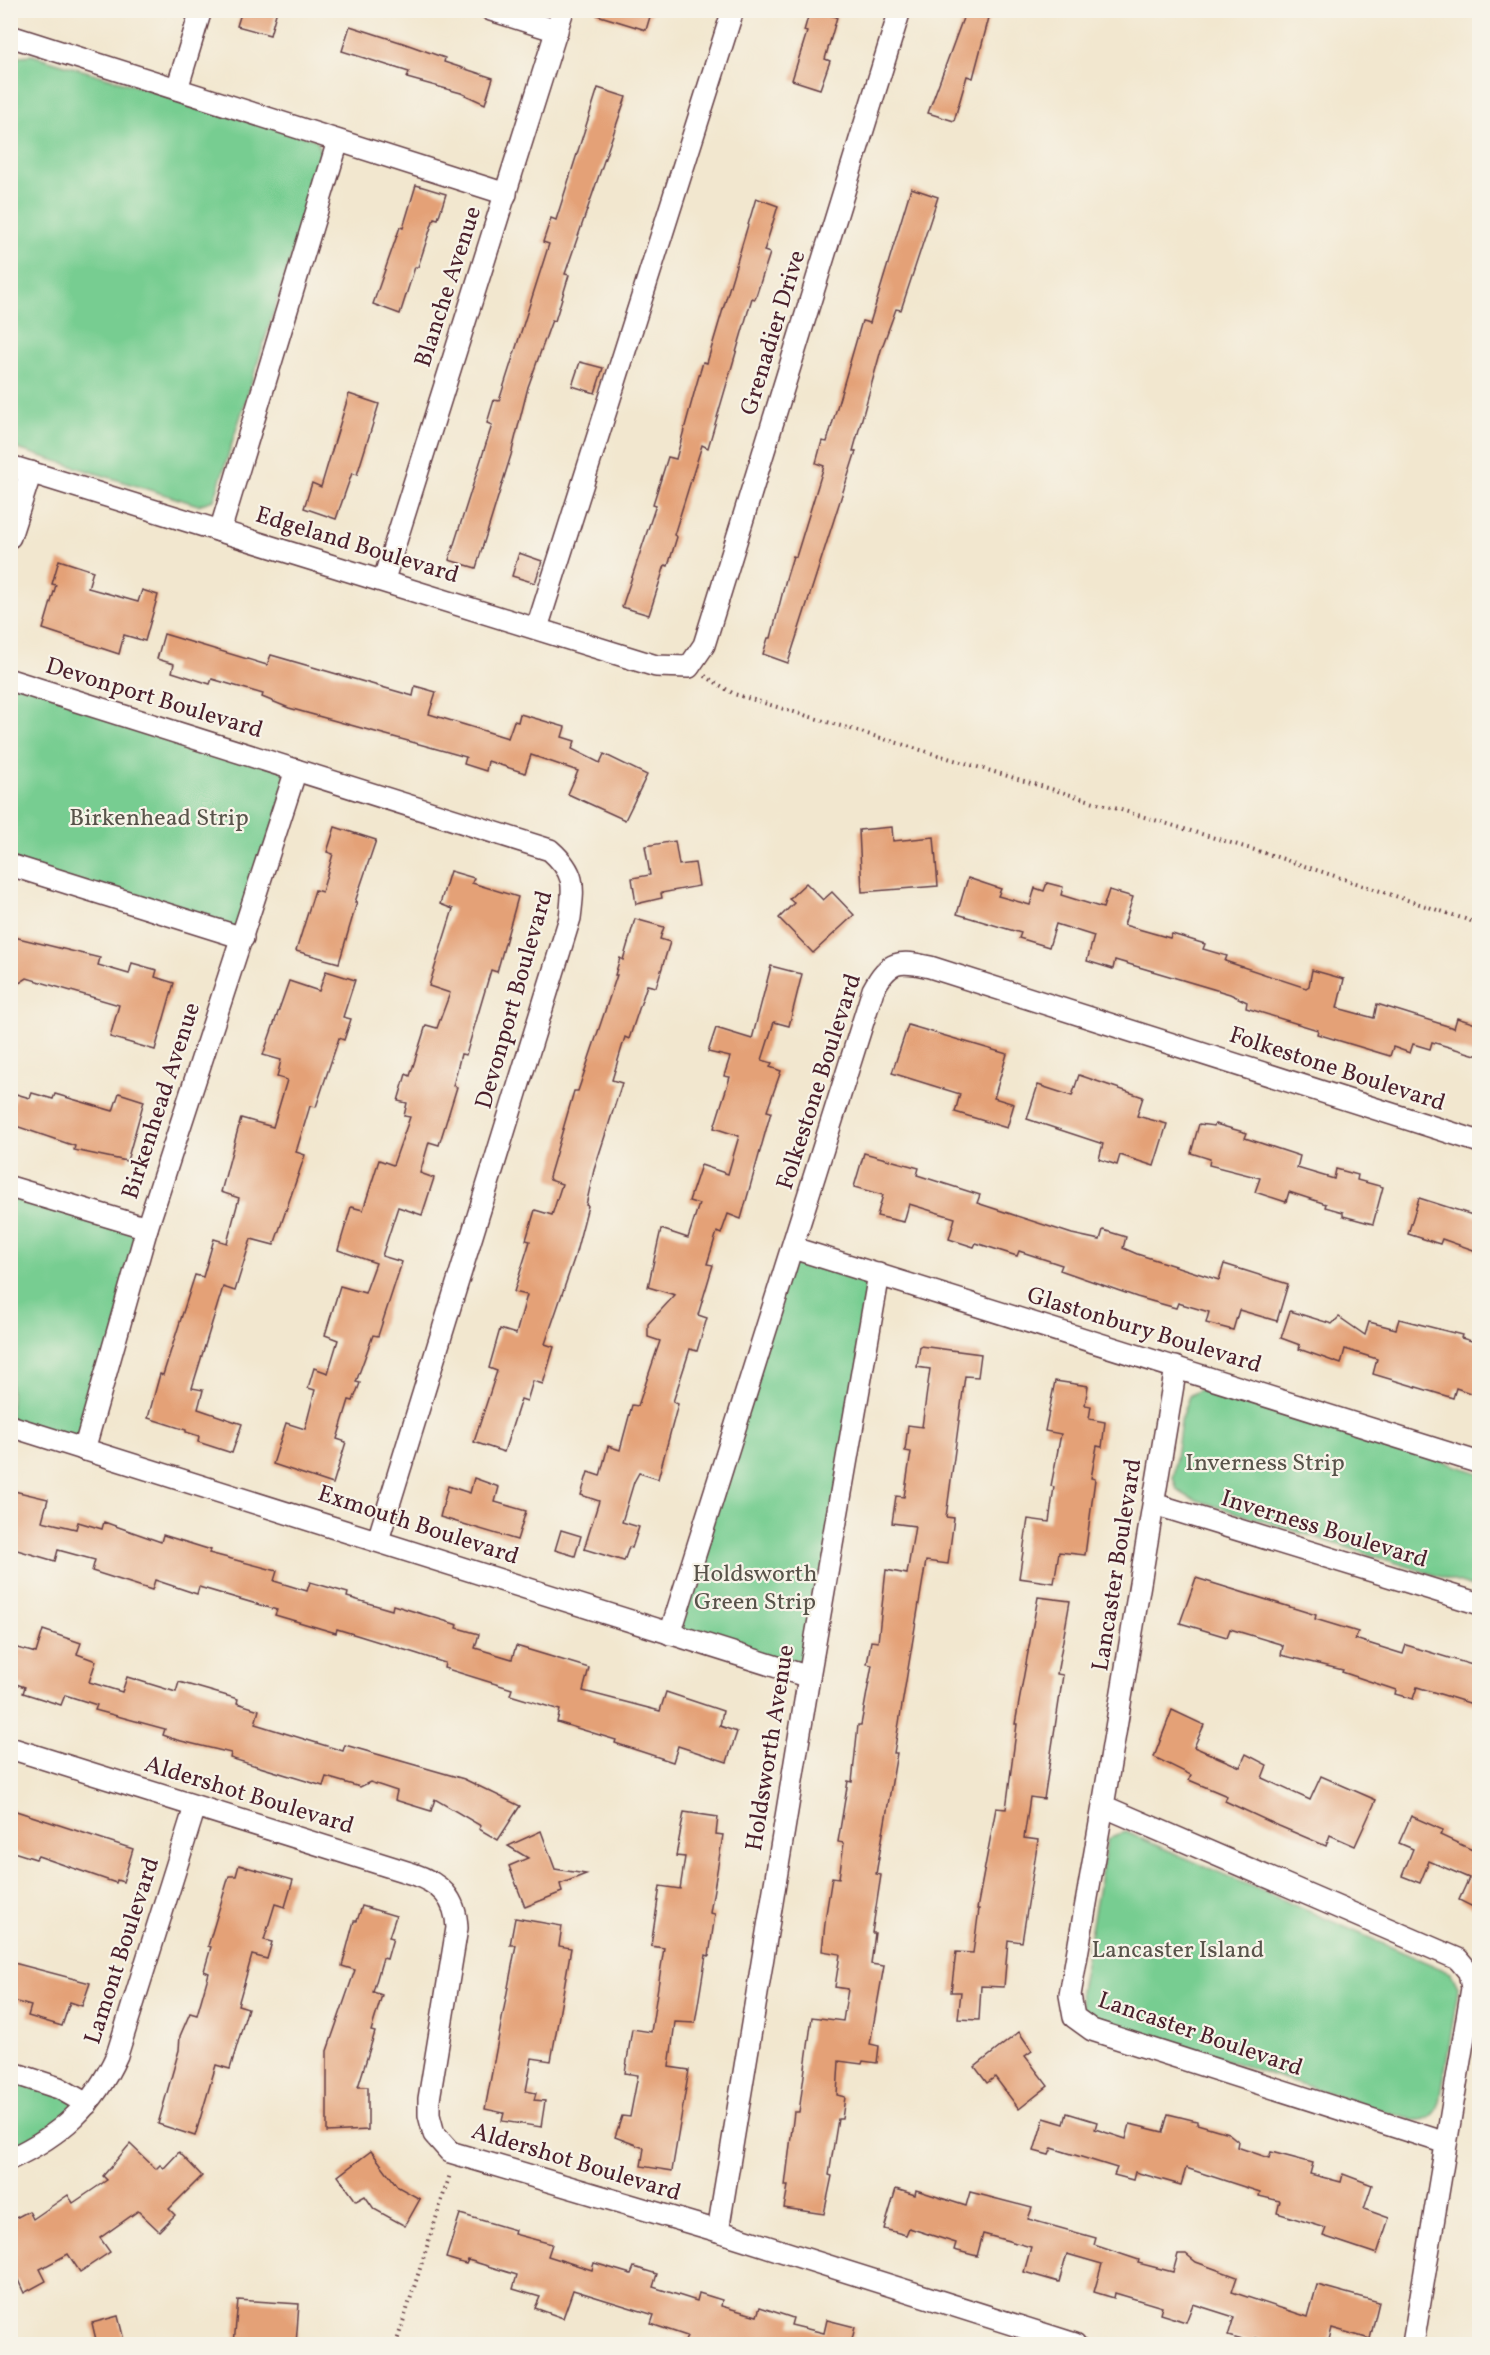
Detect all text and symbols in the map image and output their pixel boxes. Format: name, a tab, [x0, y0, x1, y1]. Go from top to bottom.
street label: Blanche Avenue	[407, 202, 491, 372]
street label: Grenadier Drive	[733, 246, 815, 420]
street label: Edgeland Boulevard	[251, 499, 463, 593]
street label: Devonport Boulevard	[41, 650, 267, 748]
park label: Birkenhead Strip	[69, 802, 249, 836]
street label: Devonport Boulevard	[468, 887, 562, 1113]
street label: Folkestone Boulevard	[769, 969, 871, 1195]
street label: Birkenhead Avenue	[114, 998, 210, 1204]
street label: Folkestone Boulevard	[1224, 1019, 1450, 1121]
street label: Glastonbury Boulevard	[1022, 1279, 1266, 1383]
park label: Inverness Strip	[1185, 1447, 1345, 1481]
street label: Lancaster Boulevard	[1084, 1456, 1152, 1674]
street label: Exmouth Boulevard	[313, 1477, 523, 1575]
street label: Inverness Boulevard	[1216, 1482, 1432, 1578]
park label: Holdsworth Green Strip	[693, 1558, 818, 1620]
street label: Holdsworth Avenue	[738, 1642, 804, 1854]
street label: Aldershot Boulevard	[140, 1748, 358, 1844]
street label: Lamont Boulevard	[77, 1853, 169, 2049]
park label: Lancaster Island	[1092, 1934, 1264, 1968]
street label: Lancaster Boulevard	[1093, 1984, 1307, 2086]
street label: Aldershot Boulevard	[467, 2115, 685, 2211]

